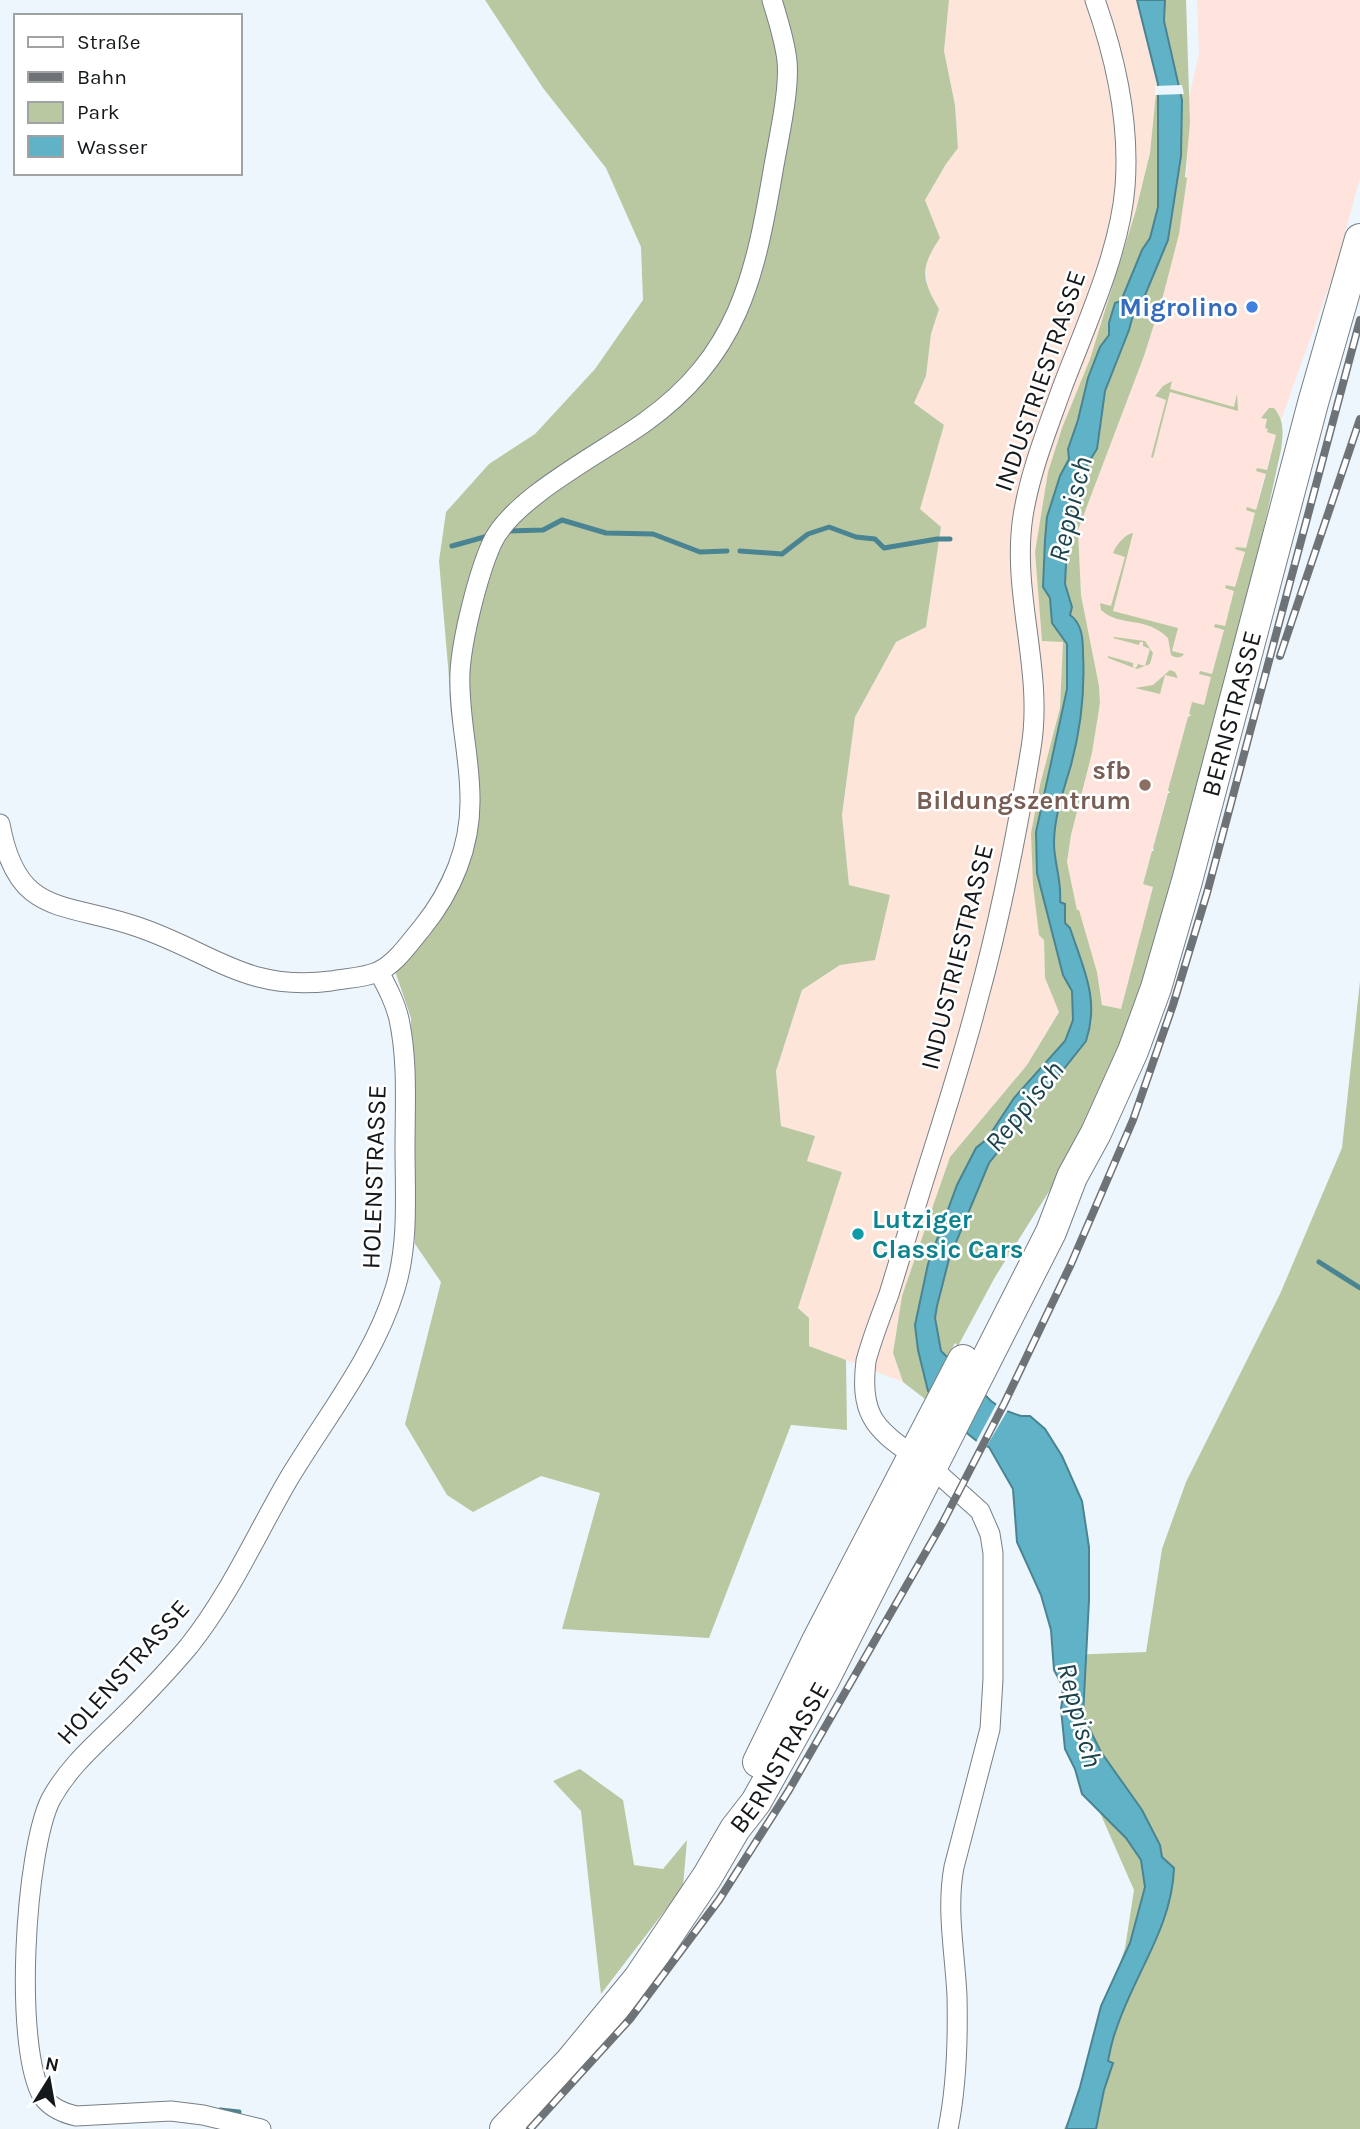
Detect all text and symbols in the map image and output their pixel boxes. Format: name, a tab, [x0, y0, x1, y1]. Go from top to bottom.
legend	[14, 14, 242, 175]
text: Straße	[77, 30, 140, 54]
text: Bahn	[77, 65, 127, 89]
text: Park	[77, 100, 120, 124]
text: Wasser	[77, 135, 148, 159]
street label: INDUSTRIESTRASSE	[988, 267, 1092, 495]
place label: Migrolino	[1119, 292, 1238, 323]
marker: Migrolino	[1244, 299, 1260, 315]
water label: Reppisch	[1041, 453, 1099, 565]
street label: BERNSTRASSE	[1194, 627, 1268, 800]
place label: sfb Bildungszentrum	[916, 755, 1131, 816]
marker: sfb Bildungszentrum	[1137, 777, 1153, 793]
street label: INDUSTRIESTRASSE	[914, 841, 1000, 1073]
water label: Reppisch	[977, 1054, 1071, 1158]
street label: HOLENSTRASSE	[355, 1084, 393, 1270]
place label: Lutziger Classic Cars	[872, 1204, 1024, 1265]
marker: Lutziger Classic Cars	[850, 1226, 866, 1242]
street label: HOLENSTRASSE	[50, 1593, 196, 1751]
water label: Reppisch	[1050, 1659, 1110, 1771]
street label: BERNSTRASSE	[722, 1676, 836, 1839]
north arrow	[14, 2045, 84, 2115]
text: N	[43, 2052, 61, 2076]

